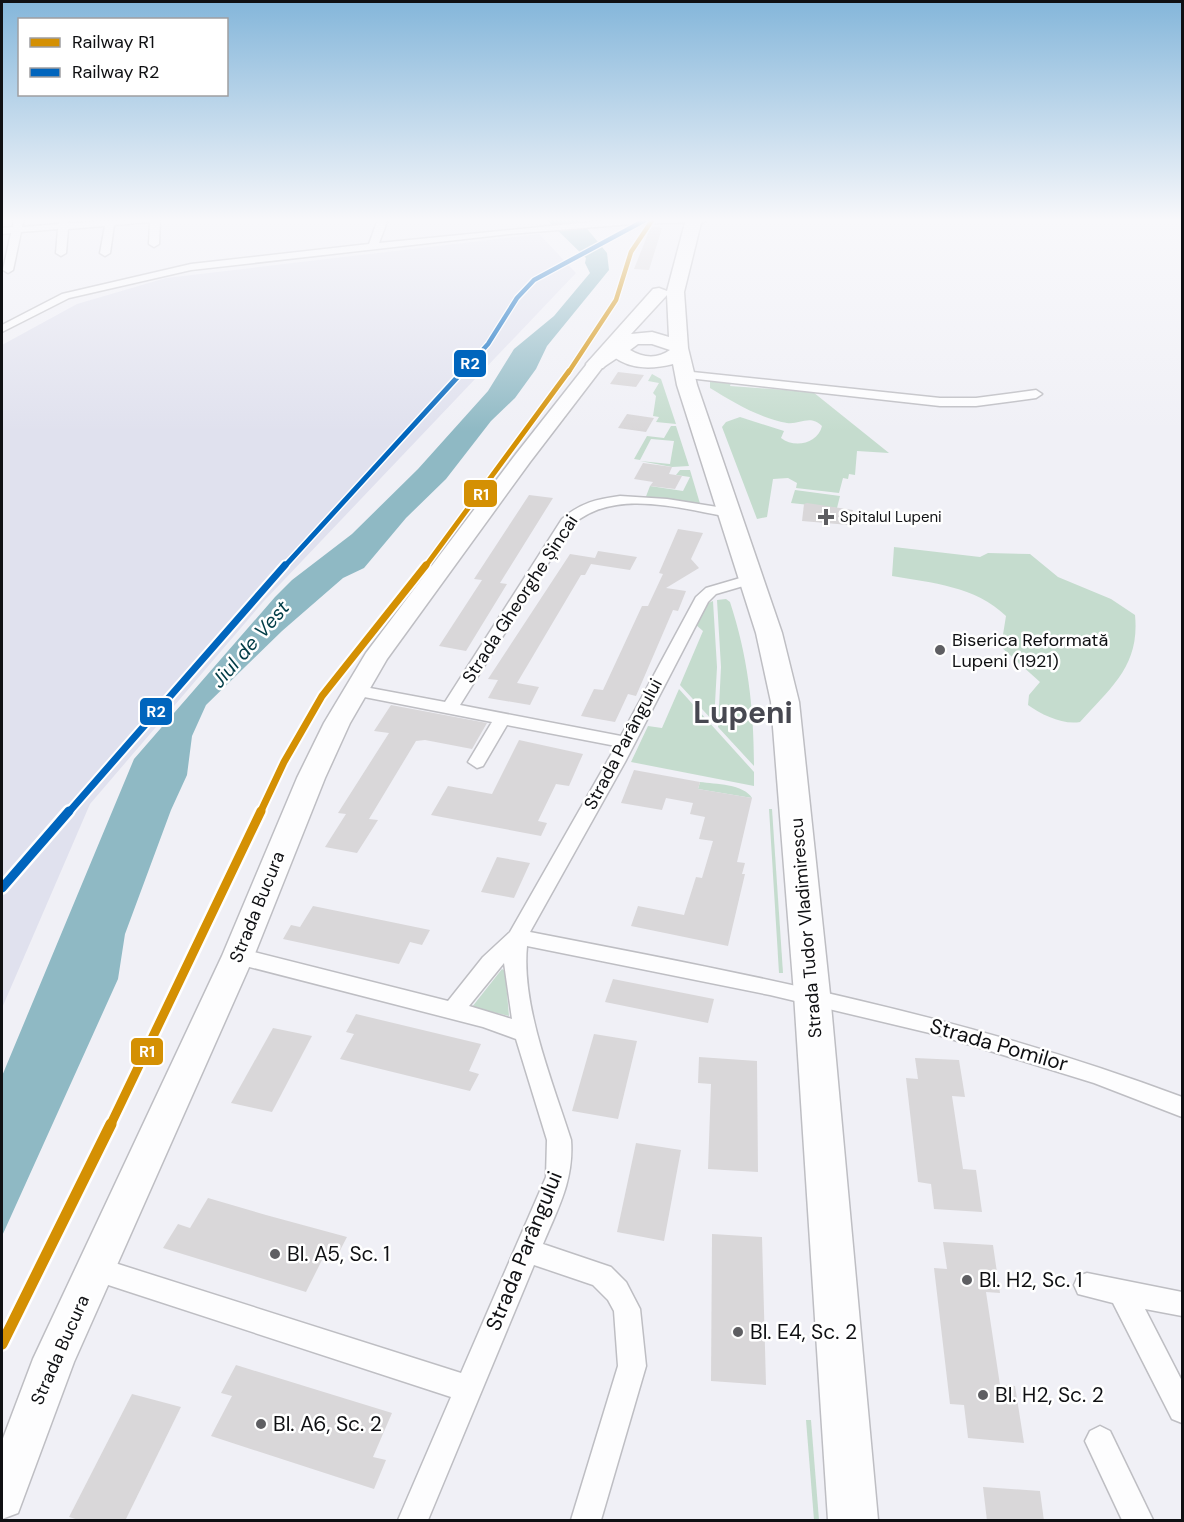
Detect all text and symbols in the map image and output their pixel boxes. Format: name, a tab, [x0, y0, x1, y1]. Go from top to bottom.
legend	[18, 18, 228, 96]
text: Railway R1	[72, 30, 155, 54]
text: Railway R2	[72, 60, 159, 84]
line badge: R2	[453, 349, 487, 378]
text: R2	[460, 353, 480, 374]
line badge: R1	[463, 479, 498, 508]
text: R1	[473, 484, 489, 505]
place label: Spitalul Lupeni	[840, 507, 942, 527]
marker: Spitalul Lupeni	[817, 508, 835, 526]
street label: Strada Gheorghe Șincai	[457, 510, 583, 688]
water label: Jiul de Vest	[205, 595, 295, 693]
place label: Biserica Reformată Lupeni (1921)	[952, 628, 1108, 673]
marker: Biserica Reformată Lupeni (1921)	[933, 643, 947, 657]
street label: Strada Parângului	[578, 674, 668, 814]
district label: Lupeni	[693, 693, 793, 732]
line badge: R2	[139, 697, 173, 726]
text: R2	[146, 701, 166, 722]
street label: Strada Tudor Vladimirescu	[784, 817, 828, 1039]
street label: Strada Bucura	[224, 848, 290, 966]
street label: Strada Pomilor	[927, 1012, 1072, 1078]
line badge: R1	[130, 1037, 164, 1066]
text: R1	[139, 1041, 155, 1062]
street label: Strada Parângului	[479, 1167, 569, 1335]
place label: Bl. A5, Sc. 1	[287, 1240, 390, 1268]
marker: Bl. A5, Sc. 1	[268, 1247, 282, 1261]
place label: Bl. H2, Sc. 1	[979, 1266, 1082, 1294]
marker: Bl. H2, Sc. 1	[960, 1273, 974, 1287]
street label: Strada Bucura	[25, 1291, 95, 1409]
place label: Bl. E4, Sc. 2	[750, 1318, 857, 1346]
marker: Bl. E4, Sc. 2	[731, 1325, 745, 1339]
place label: Bl. H2, Sc. 2	[995, 1381, 1104, 1409]
marker: Bl. H2, Sc. 2	[976, 1388, 990, 1402]
place label: Bl. A6, Sc. 2	[273, 1410, 382, 1438]
marker: Bl. A6, Sc. 2	[254, 1417, 268, 1431]

